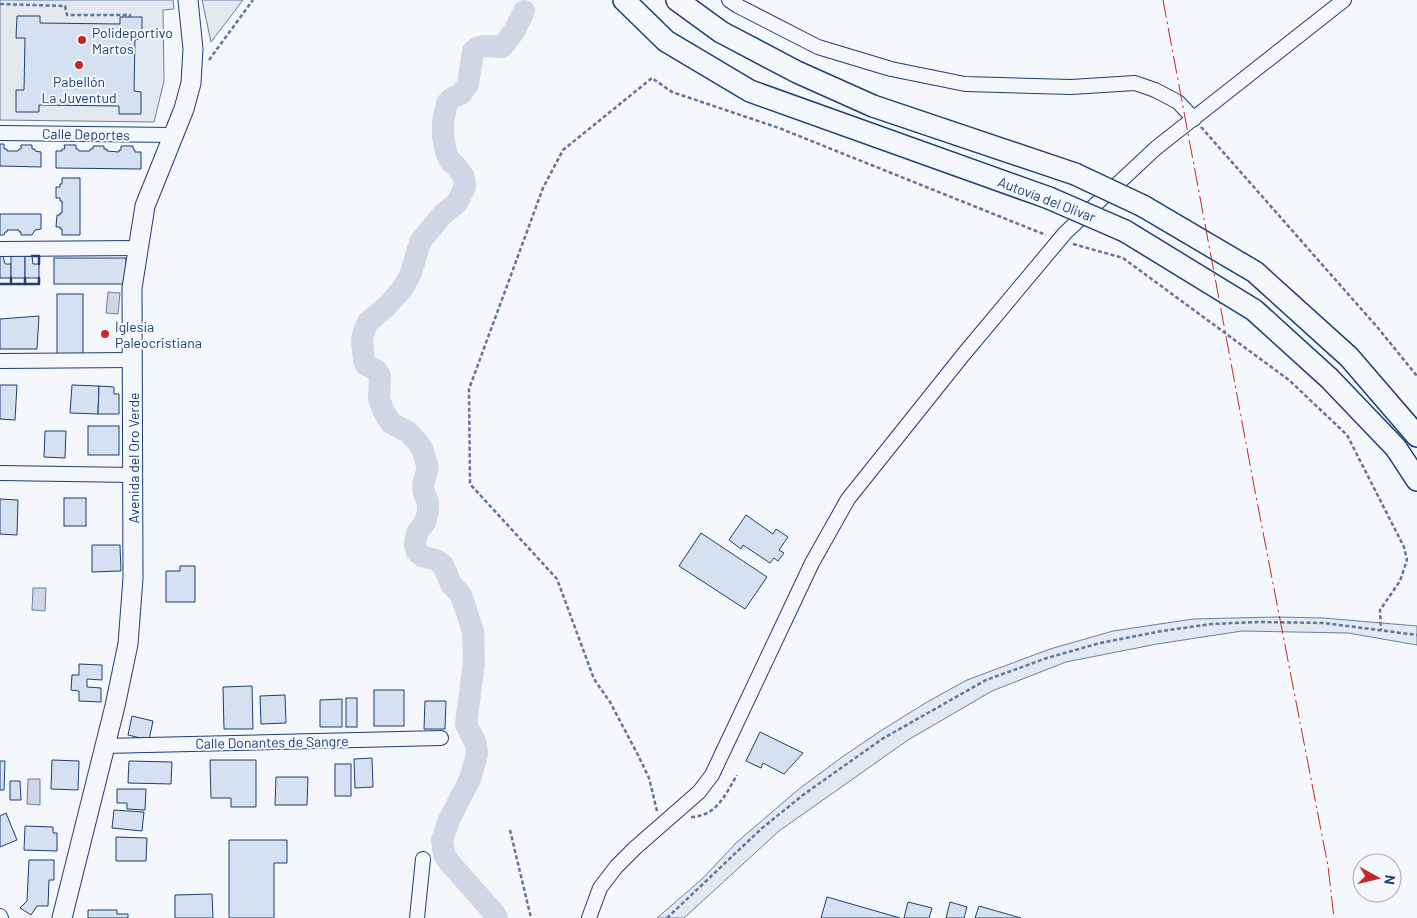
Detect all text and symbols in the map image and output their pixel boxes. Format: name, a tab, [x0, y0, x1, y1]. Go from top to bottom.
place label: Polideportivo Martos	[92, 24, 173, 57]
marker: Polideportivo Martos	[76, 34, 88, 46]
marker: Pabellón La Juventud	[73, 59, 85, 71]
place label: Pabellón La Juventud	[41, 73, 117, 106]
street label: Calle Deportes	[42, 125, 130, 143]
street label: Autovía del Olivar	[996, 173, 1098, 225]
place label: Iglesia Paleocristiana	[115, 318, 202, 351]
marker: Iglesia Paleocristiana	[99, 328, 111, 340]
street label: Avenida del Oro Verde	[125, 392, 142, 524]
street label: Calle Donantes de Sangre	[195, 732, 349, 752]
north arrow	[1352, 853, 1402, 903]
text: N	[1381, 874, 1399, 886]

